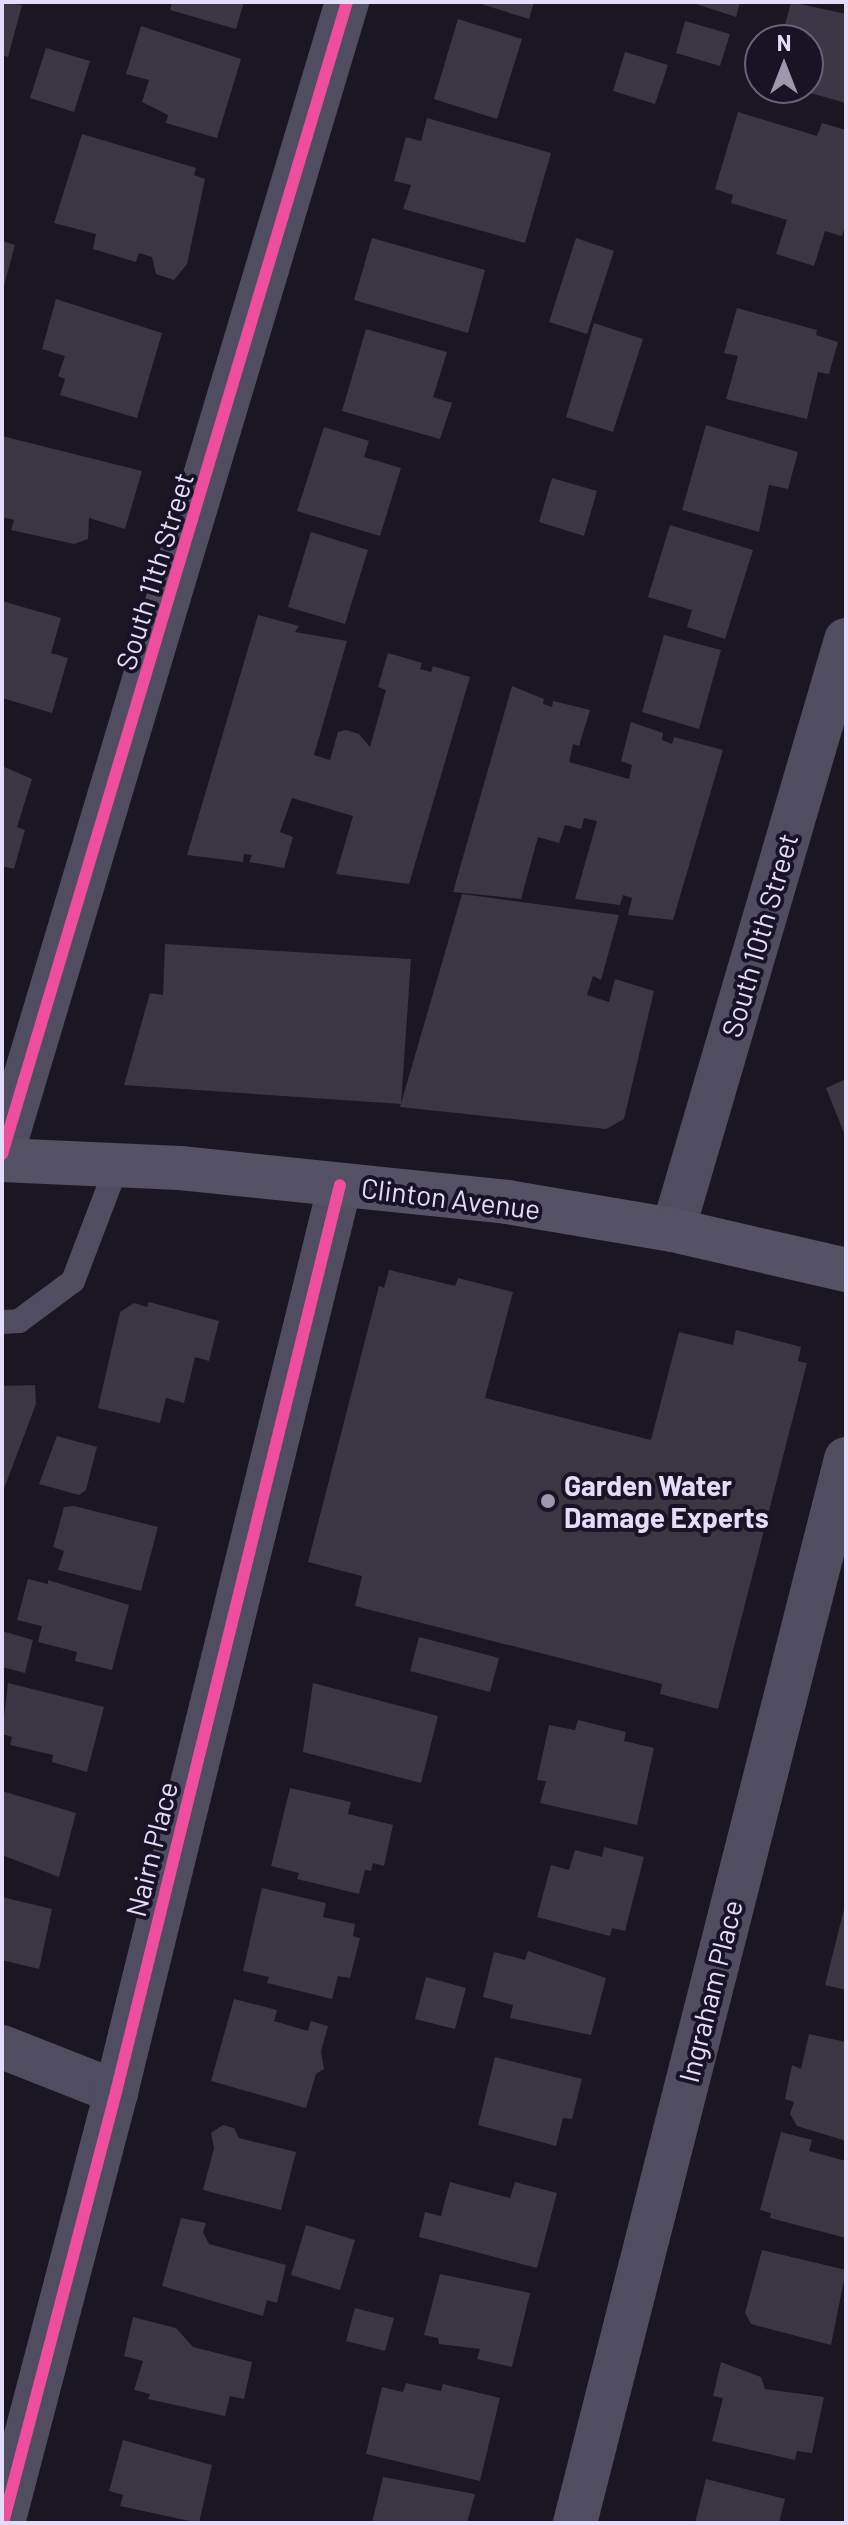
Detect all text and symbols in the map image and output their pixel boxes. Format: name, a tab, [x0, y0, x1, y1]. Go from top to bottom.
north arrow	[744, 24, 824, 104]
text: N	[777, 29, 791, 55]
street label: South 11th Street	[108, 468, 200, 674]
street label: South 10th Street	[714, 829, 804, 1041]
street label: Clinton Avenue	[359, 1170, 543, 1226]
place label: Garden Water Damage Experts	[564, 1468, 769, 1534]
marker: Garden Water Damage Experts	[539, 1492, 557, 1510]
street label: Nairn Place	[118, 1778, 184, 1920]
street label: Ingraham Place	[671, 1896, 749, 2086]

